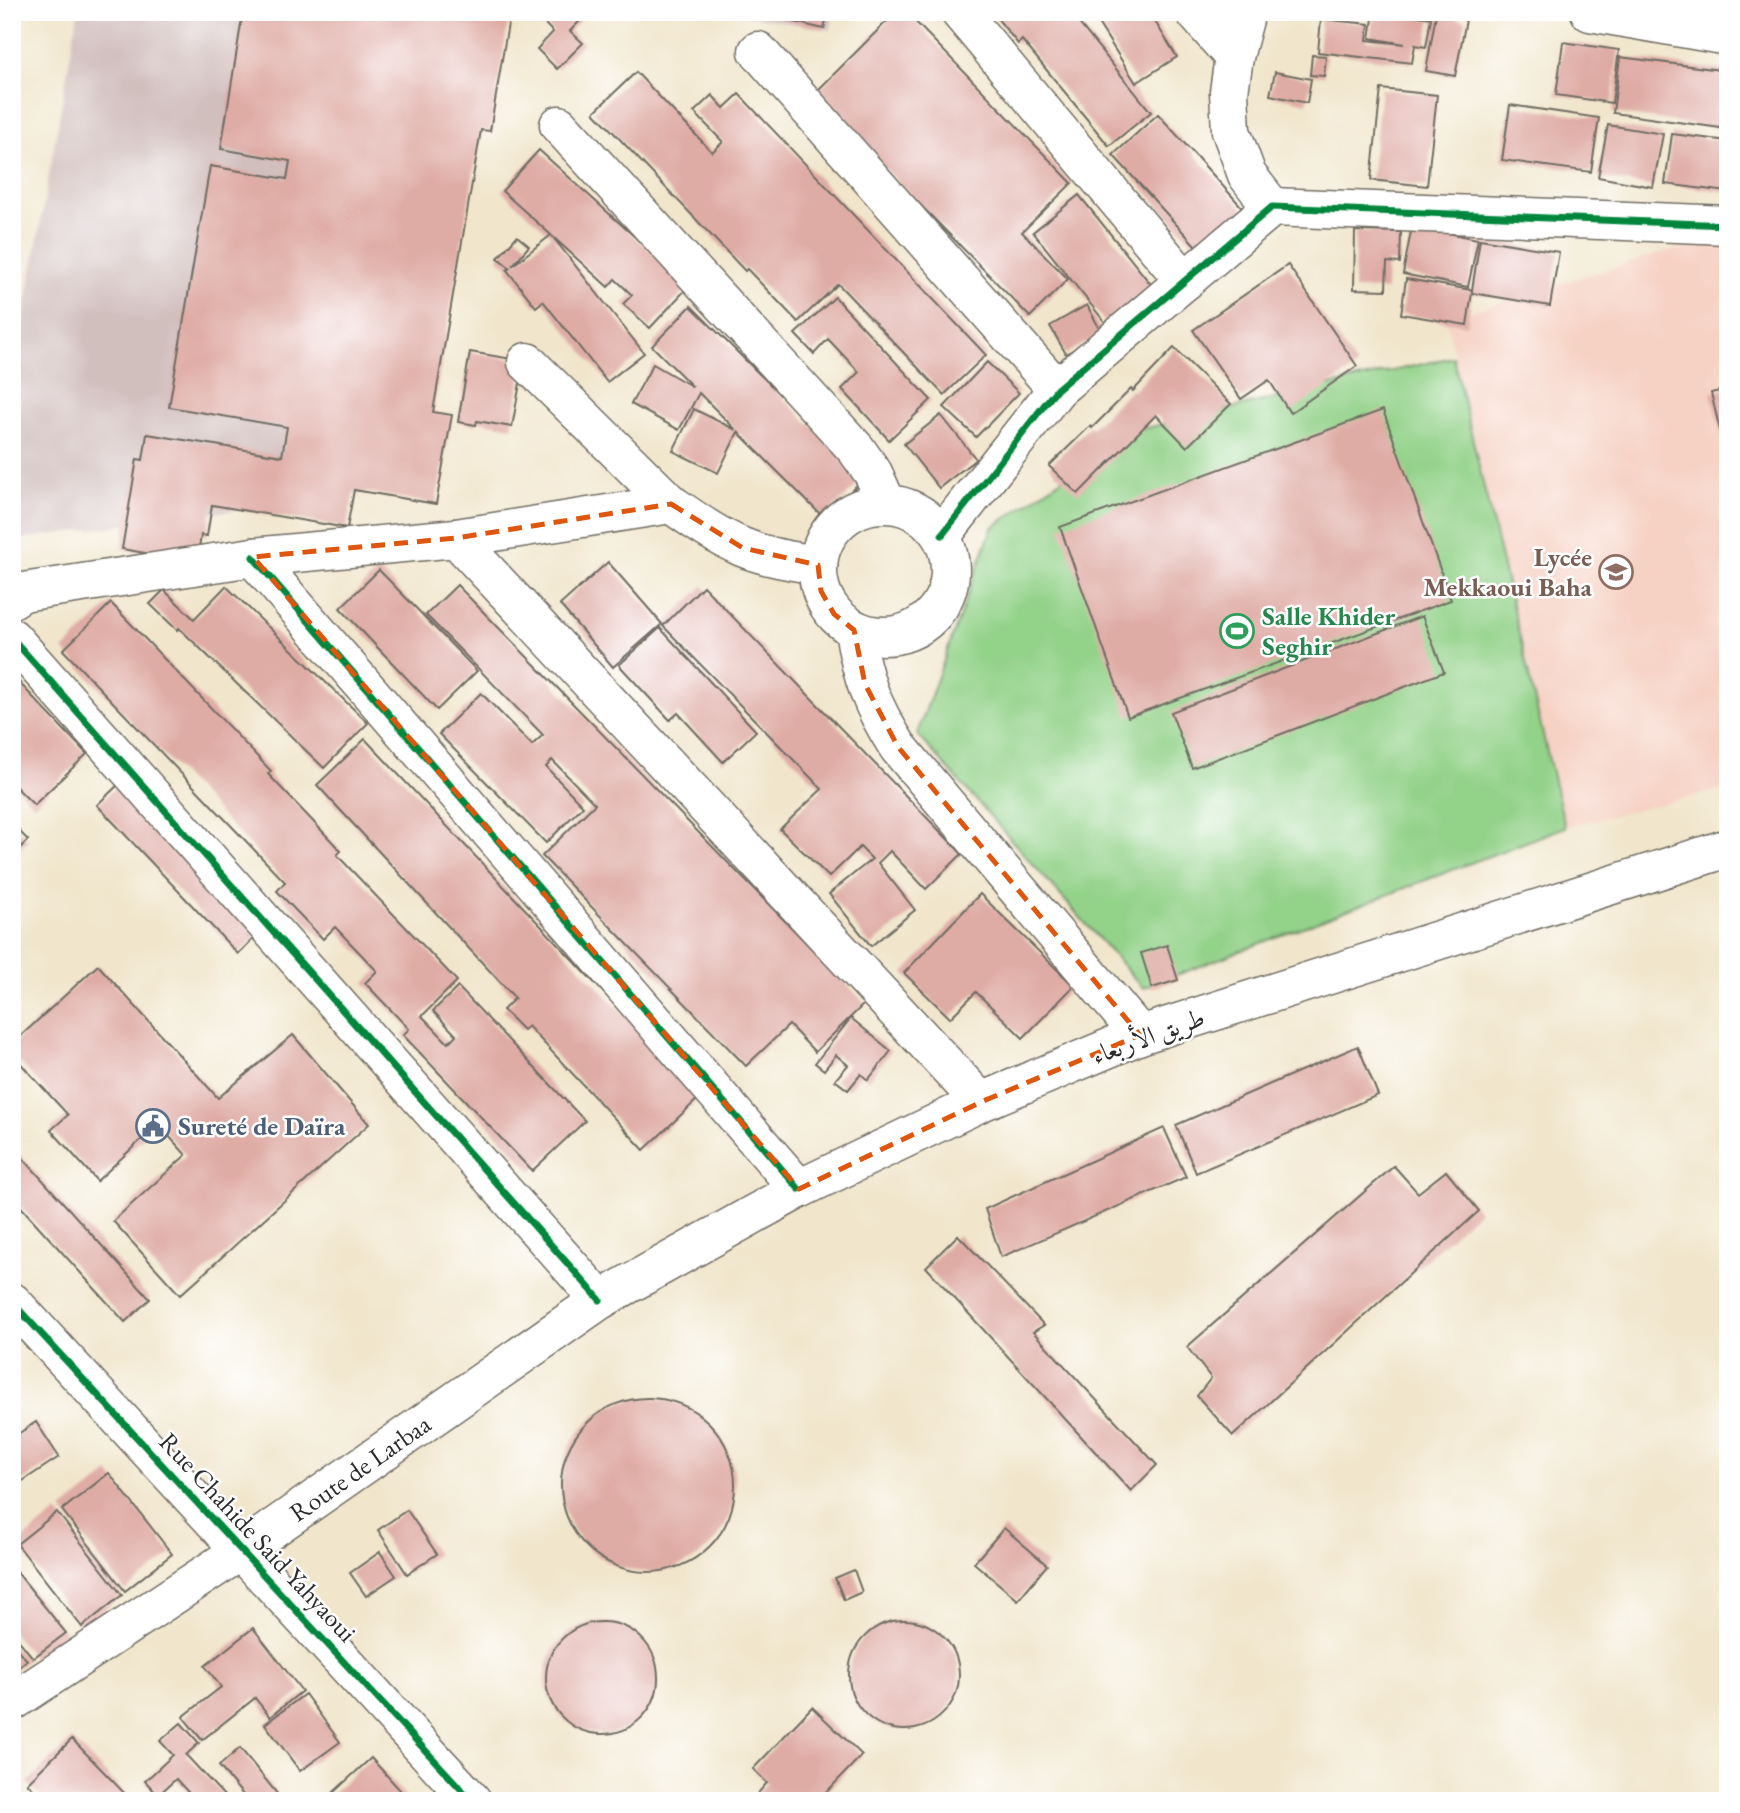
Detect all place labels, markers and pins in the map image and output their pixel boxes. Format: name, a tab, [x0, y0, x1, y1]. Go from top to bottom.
place label: Lycée Mekkaoui Baha	[1423, 540, 1593, 604]
school or university icon: Lycée Mekkaoui Baha	[1597, 553, 1635, 591]
place label: Salle Khider Seghir	[1262, 599, 1395, 663]
sports icon: Salle Khider Seghir	[1218, 612, 1256, 650]
public building icon: Sureté de Daïra	[134, 1107, 172, 1145]
place label: Sureté de Daïra	[178, 1109, 346, 1143]

